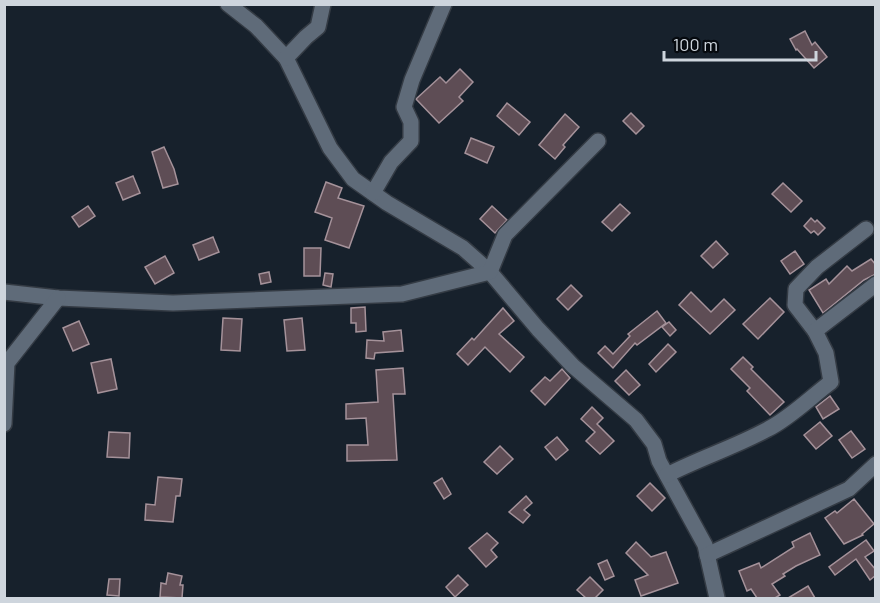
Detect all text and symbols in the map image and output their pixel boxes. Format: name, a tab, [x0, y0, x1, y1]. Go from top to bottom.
scale bar	[664, 24, 816, 62]
text: 100 m	[673, 33, 718, 55]

